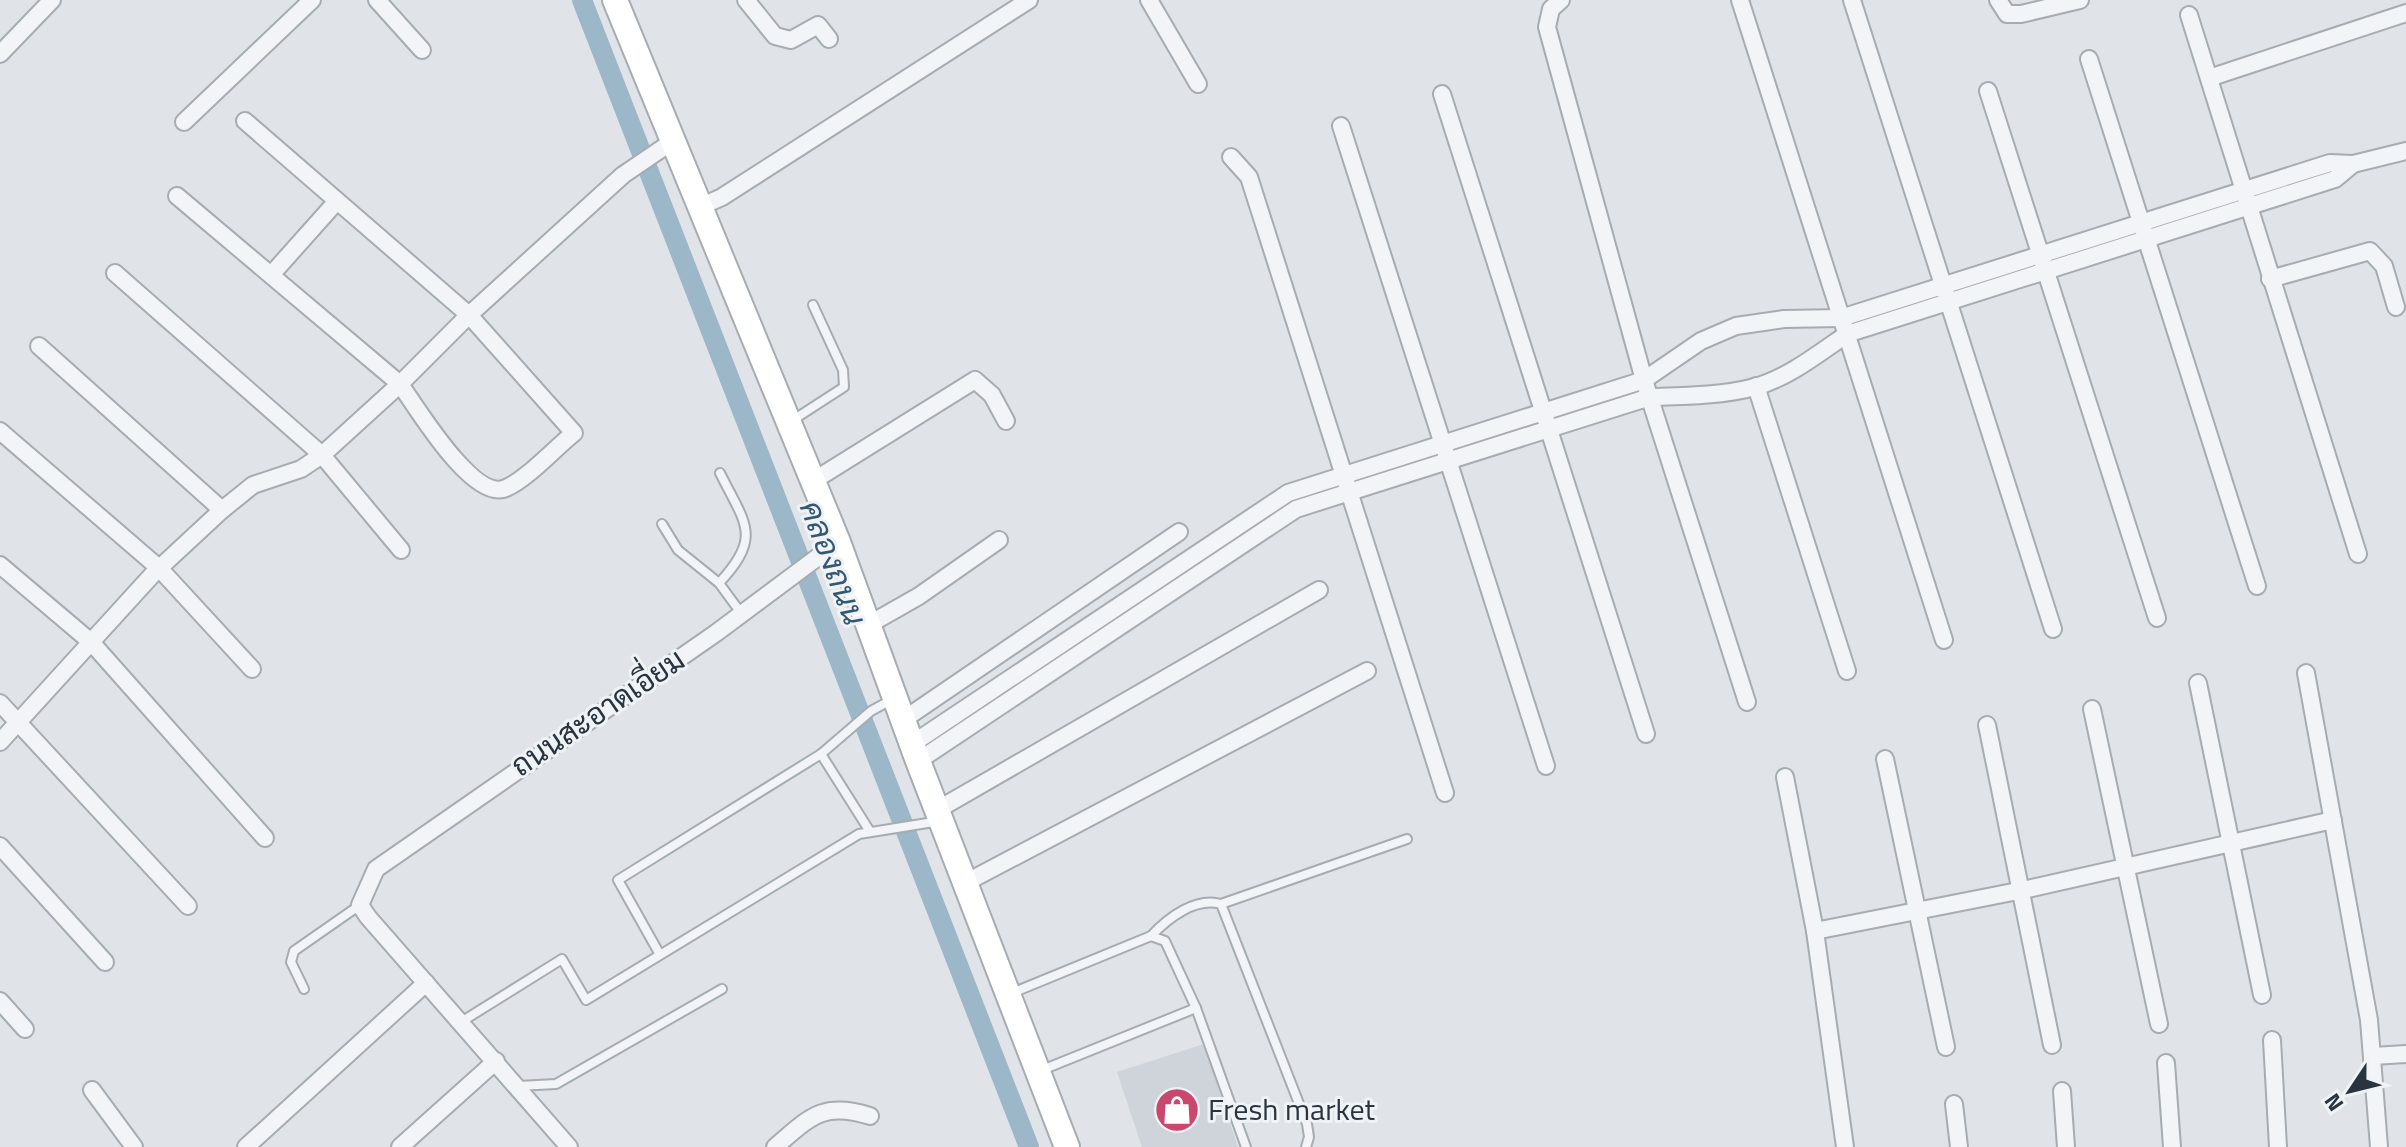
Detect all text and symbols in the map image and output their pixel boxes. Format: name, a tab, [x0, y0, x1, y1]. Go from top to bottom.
water label: คลองถนน	[788, 493, 880, 632]
street label: ถนนสะอาดเอี่ยม	[500, 635, 694, 788]
north arrow	[2310, 1051, 2390, 1131]
shop icon: Fresh market	[1153, 1086, 1201, 1134]
place label: Fresh market	[1208, 1086, 1376, 1132]
text: N	[2315, 1086, 2352, 1118]

